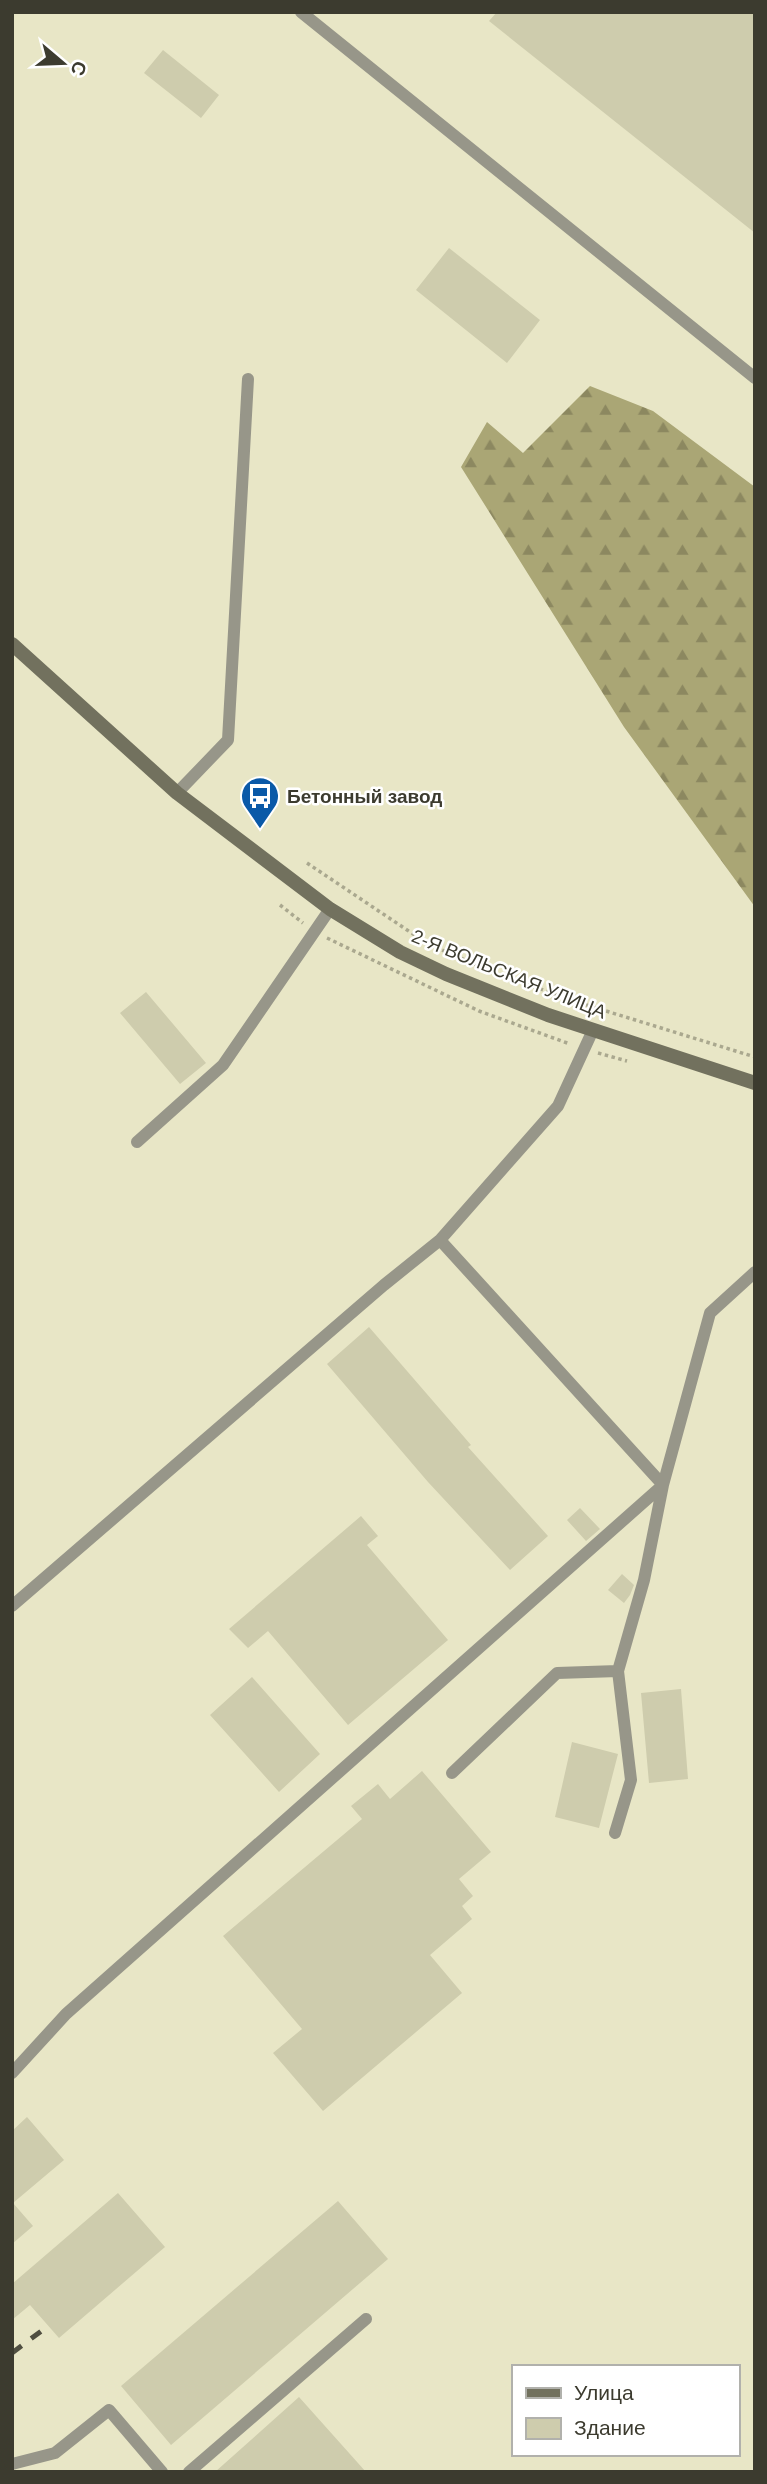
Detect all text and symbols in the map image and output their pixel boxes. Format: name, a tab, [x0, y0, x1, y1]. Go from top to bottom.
north arrow	[28, 28, 98, 98]
text: С	[66, 58, 91, 79]
bus stop icon: Бетонный завод	[239, 775, 281, 830]
place label: Бетонный завод	[287, 786, 442, 807]
street label: 2-Я ВОЛЬСКАЯ УЛИЦА	[409, 925, 610, 1023]
legend	[512, 2365, 739, 2456]
text: Улица	[574, 2381, 634, 2404]
text: Здание	[574, 2416, 646, 2439]

